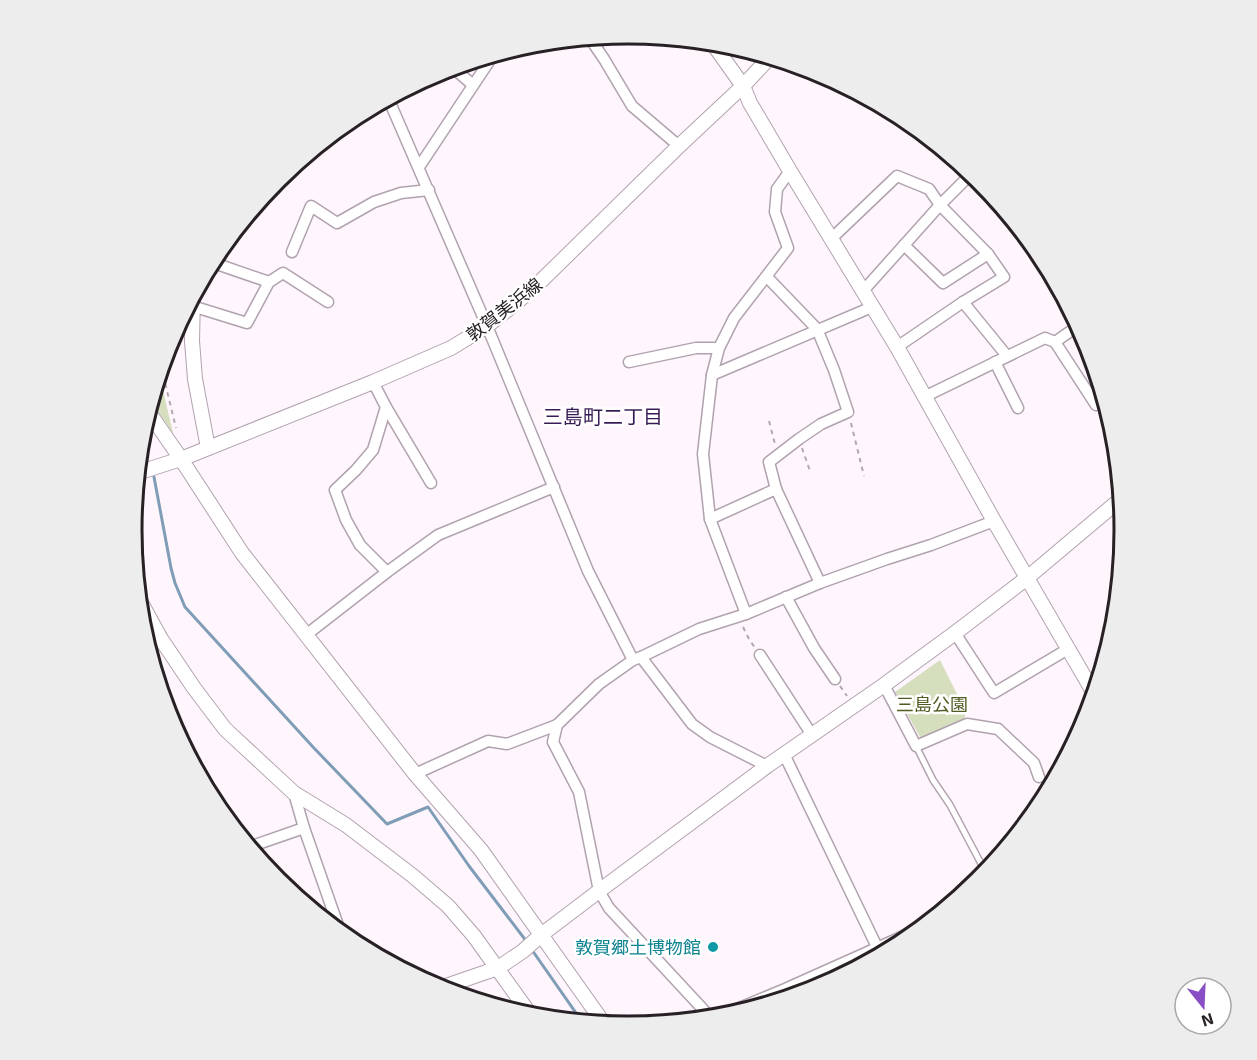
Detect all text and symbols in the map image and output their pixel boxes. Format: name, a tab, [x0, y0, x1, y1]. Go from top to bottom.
street label: 敦賀美浜線	[462, 273, 546, 345]
district label: 三島町二丁目	[543, 404, 663, 428]
park label: 三島公園	[896, 693, 968, 715]
place label: 敦賀郷土博物館	[575, 936, 701, 958]
marker: 敦賀郷土博物館	[706, 940, 720, 954]
north arrow	[1173, 976, 1233, 1036]
text: N	[1199, 1010, 1216, 1032]

